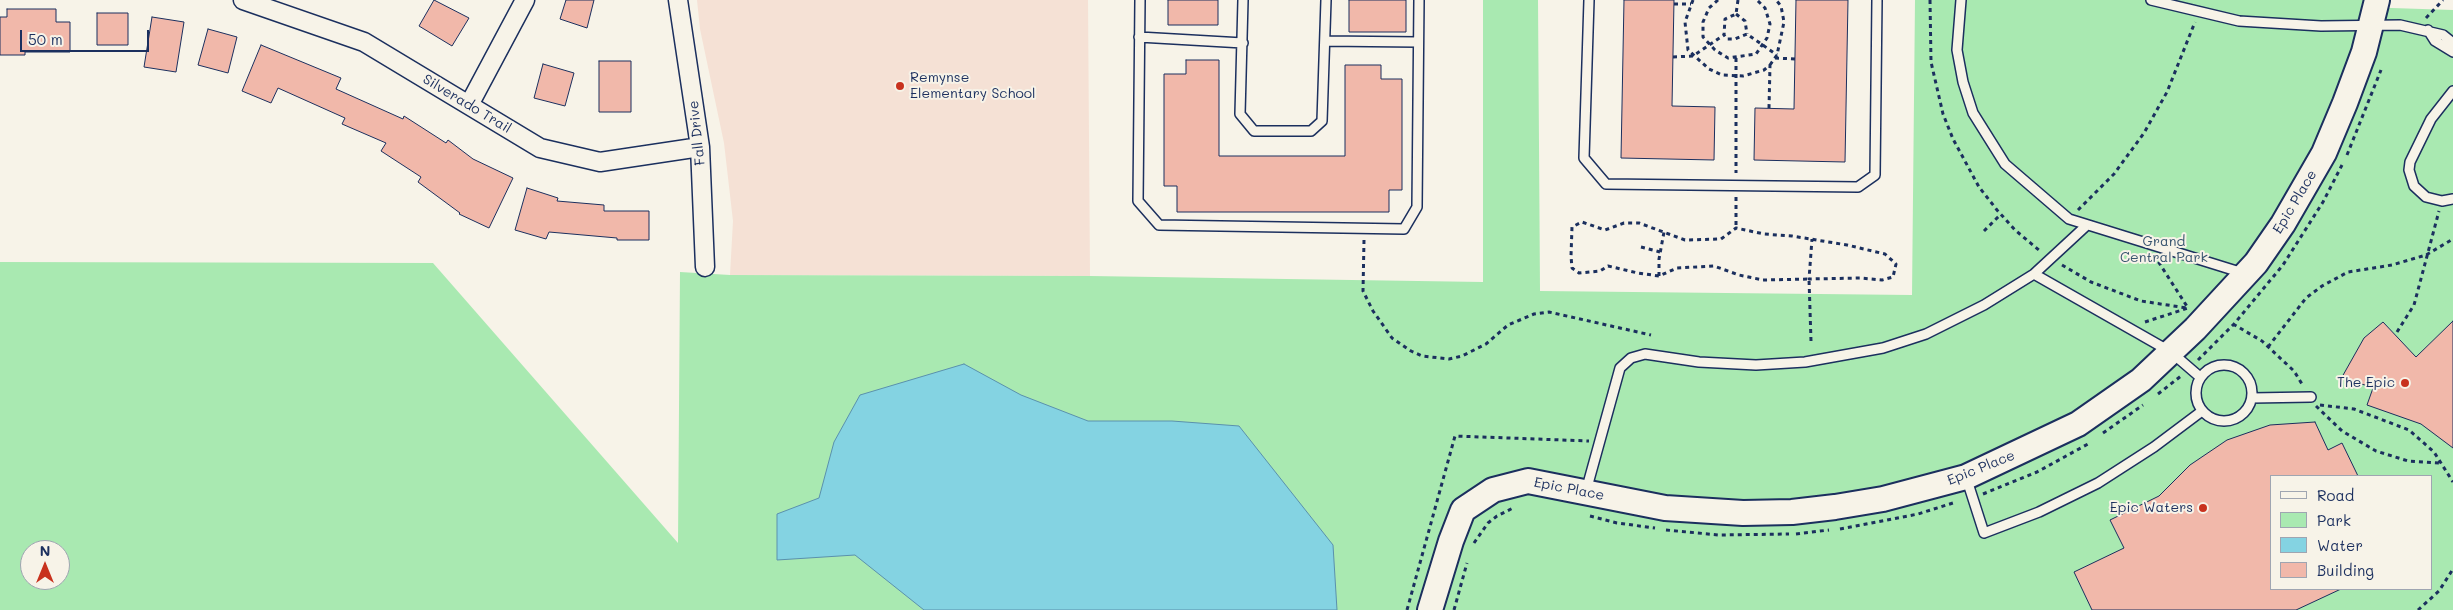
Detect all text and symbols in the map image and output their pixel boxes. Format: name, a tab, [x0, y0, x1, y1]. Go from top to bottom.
scale bar	[22, 20, 151, 52]
text: 50 m	[28, 29, 63, 49]
place label: Remynse Elementary School	[910, 70, 1036, 102]
street label: Silverado Trail	[420, 71, 514, 137]
marker: Remynse Elementary School	[894, 80, 906, 92]
street label: Fall Drive	[685, 100, 709, 166]
street label: Epic Place	[2269, 167, 2321, 237]
park label: Grand Central Park	[2120, 234, 2208, 266]
place label: The Epic	[2337, 375, 2395, 391]
marker: The Epic	[2399, 377, 2411, 389]
street label: Epic Place	[1945, 447, 2017, 489]
street label: Epic Place	[1532, 474, 1606, 504]
legend	[2270, 475, 2433, 590]
text: Road	[2317, 485, 2354, 505]
place label: Epic Waters	[2110, 500, 2193, 516]
marker: Epic Waters	[2197, 502, 2209, 514]
text: Park	[2317, 510, 2351, 530]
text: Water	[2317, 535, 2363, 555]
north arrow	[20, 540, 70, 590]
text: N	[40, 541, 50, 560]
text: Building	[2317, 560, 2374, 580]

